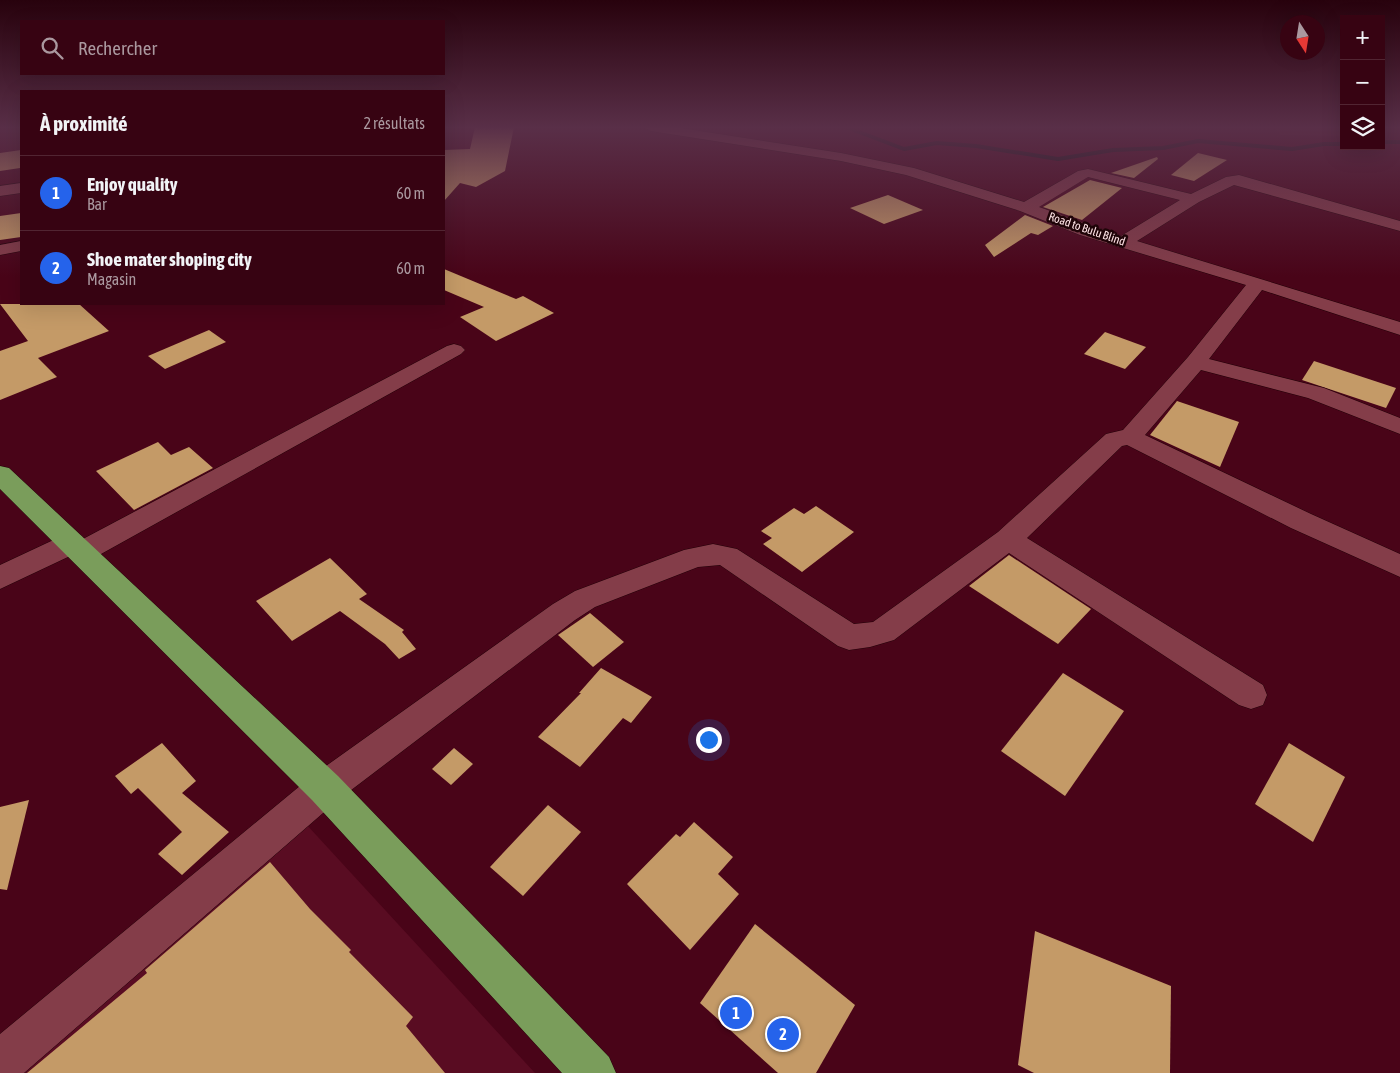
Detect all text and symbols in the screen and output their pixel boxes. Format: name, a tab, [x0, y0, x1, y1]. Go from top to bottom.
north arrow	[1280, 15, 1325, 60]
map controls	[1340, 15, 1385, 150]
button: +	[1340, 15, 1385, 60]
search box	[20, 20, 445, 75]
icon: search	[38, 34, 66, 62]
text: Rechercher	[78, 37, 157, 59]
button: −	[1340, 60, 1385, 105]
button: layers	[1340, 105, 1385, 150]
text: À proximité	[40, 111, 128, 135]
text: 2 résultats	[363, 114, 425, 132]
text: Enjoy quality	[87, 173, 178, 195]
text: 1	[52, 184, 60, 202]
text: 60 m	[396, 184, 425, 202]
text: Bar	[87, 195, 107, 213]
street label: Road to Bulu Blind	[1047, 209, 1127, 249]
text: Shoe mater shoping city	[87, 248, 252, 270]
text: 2	[52, 259, 60, 277]
text: 60 m	[396, 259, 425, 277]
text: Magasin	[87, 270, 136, 288]
your location	[696, 727, 722, 753]
pin: 1	[720, 994, 752, 1032]
pin: 2	[767, 1015, 799, 1053]

